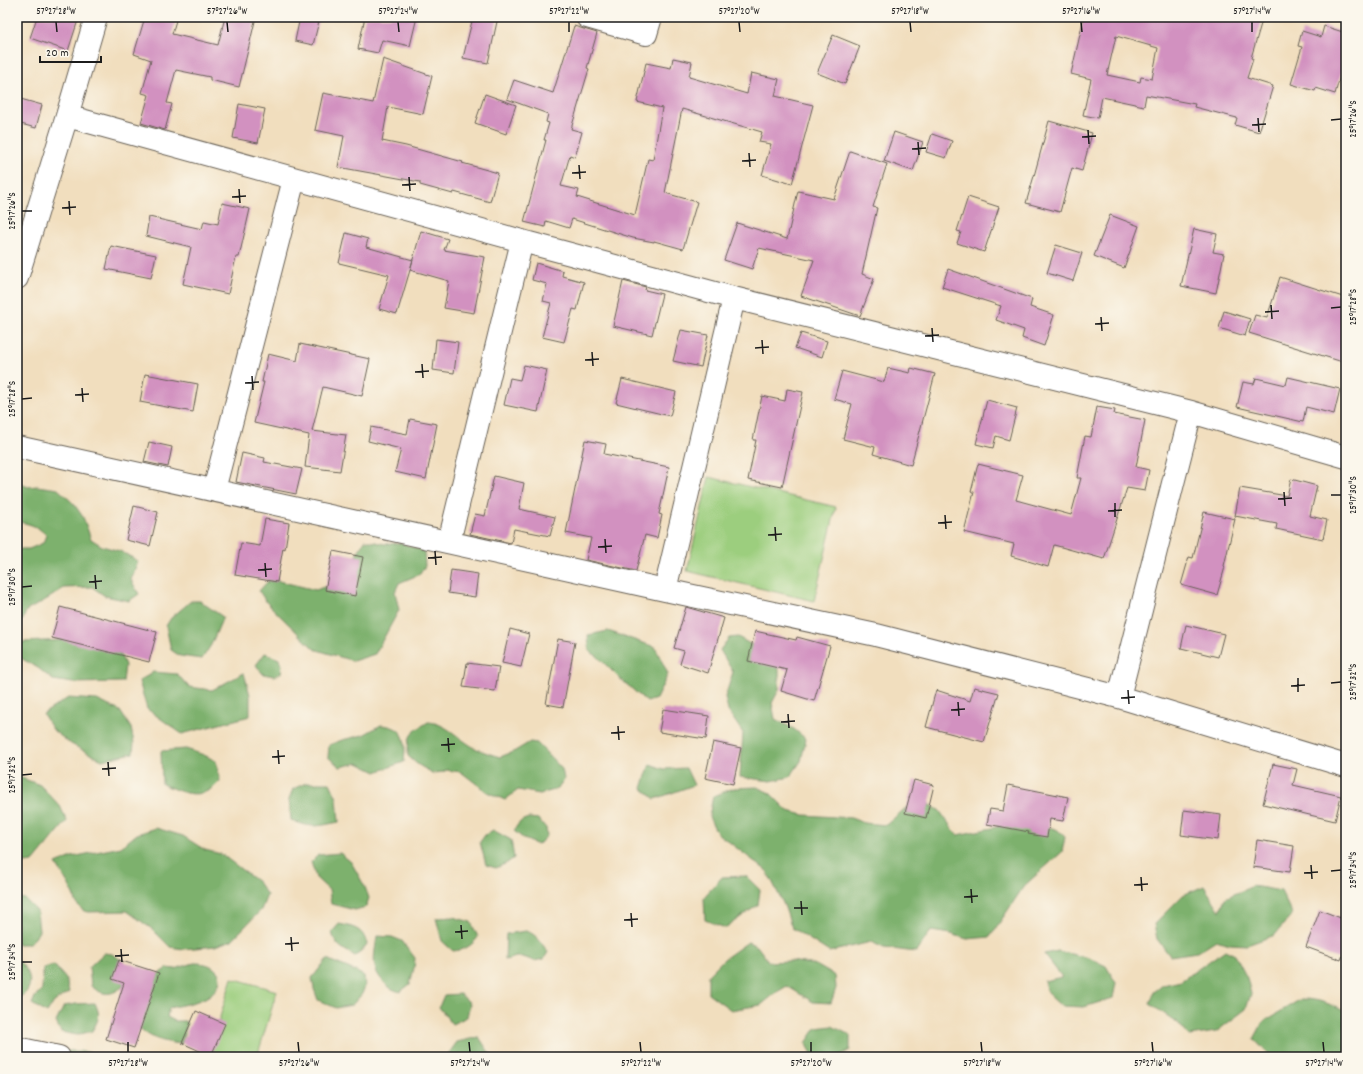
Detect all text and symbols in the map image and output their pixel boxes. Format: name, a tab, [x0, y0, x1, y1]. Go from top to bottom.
text: 57°27'28"W	[36, 5, 76, 19]
text: 57°27'26"W	[207, 5, 247, 19]
text: 57°27'24"W	[378, 5, 418, 19]
text: 57°27'22"W	[549, 5, 589, 19]
text: 57°27'20"W	[719, 5, 760, 19]
text: 57°27'18"W	[891, 5, 929, 19]
text: 57°27'16"W	[1062, 5, 1100, 19]
text: 57°27'14"W	[1233, 5, 1271, 19]
scale bar	[40, 38, 101, 64]
text: 20 m	[46, 45, 69, 62]
text: 25°17'26"S	[1347, 100, 1361, 138]
text: 25°17'26"S	[6, 192, 20, 230]
text: 25°17'28"S	[1347, 289, 1361, 325]
text: 25°17'28"S	[6, 381, 20, 417]
text: 25°17'30"S	[1347, 476, 1361, 514]
text: 25°17'30"S	[6, 568, 20, 606]
text: 25°17'32"S	[1347, 664, 1361, 700]
text: 25°17'32"S	[6, 757, 20, 793]
text: 25°17'34"S	[1347, 852, 1361, 888]
text: 25°17'34"S	[6, 944, 20, 980]
text: 57°27'28"W	[108, 1057, 148, 1071]
text: 57°27'26"W	[279, 1057, 319, 1071]
text: 57°27'24"W	[450, 1057, 490, 1071]
text: 57°27'22"W	[621, 1057, 661, 1071]
text: 57°27'20"W	[791, 1057, 832, 1071]
text: 57°27'18"W	[963, 1057, 1001, 1071]
text: 57°27'16"W	[1134, 1057, 1172, 1071]
text: 57°27'14"W	[1305, 1057, 1343, 1071]

